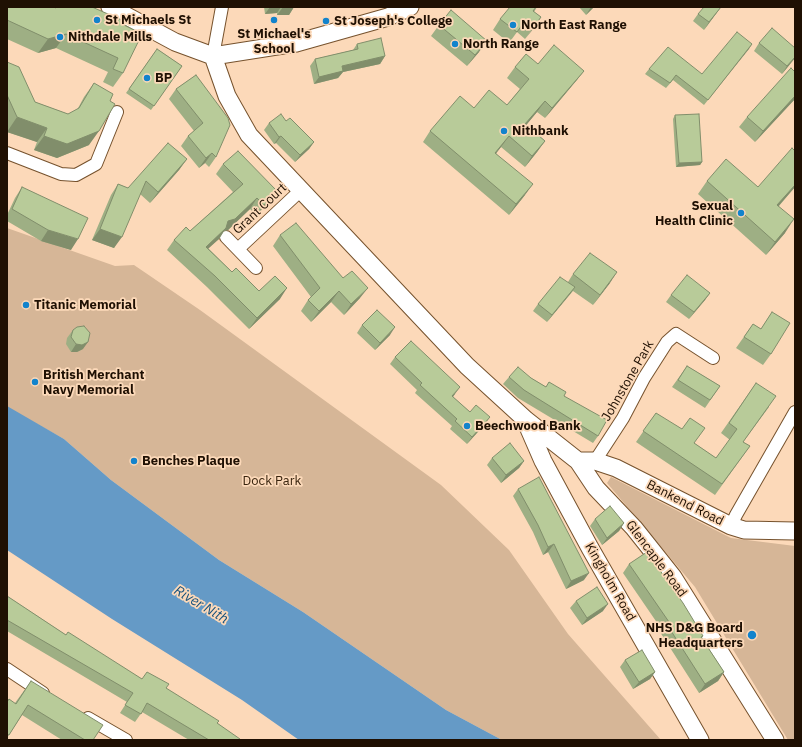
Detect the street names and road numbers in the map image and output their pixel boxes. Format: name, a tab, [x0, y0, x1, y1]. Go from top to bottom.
street label: Grant Court	[230, 180, 290, 238]
street label: Johnstone Park	[599, 338, 657, 424]
street label: Bankend Road	[644, 477, 726, 529]
street label: Glencaple Road	[622, 518, 690, 600]
street label: Kingholm Road	[581, 540, 639, 624]

